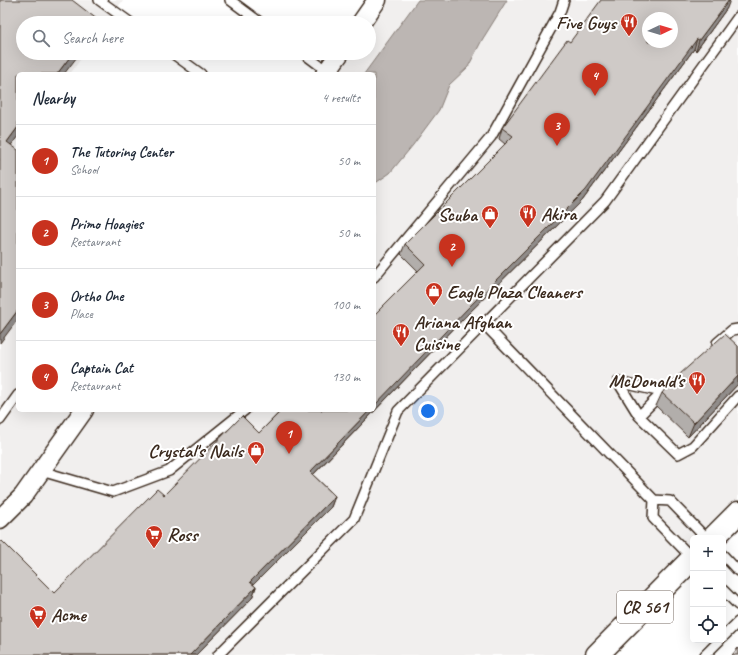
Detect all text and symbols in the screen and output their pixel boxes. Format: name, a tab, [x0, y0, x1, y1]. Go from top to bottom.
place label: Five Guys	[556, 11, 618, 35]
restaurant icon: Five Guys	[619, 12, 639, 37]
north arrow	[642, 12, 678, 48]
search box	[16, 16, 376, 60]
icon: search	[30, 27, 52, 49]
text: Search here	[62, 29, 123, 48]
pin: 4	[582, 63, 608, 96]
text: Nearby	[32, 88, 75, 109]
text: 4 results	[322, 90, 360, 106]
pin: 3	[544, 113, 570, 146]
text: The Tutoring Center	[70, 143, 173, 162]
text: 1	[42, 153, 48, 169]
text: 50 m	[338, 153, 360, 169]
text: School	[70, 162, 98, 178]
place label: Akira	[541, 202, 578, 226]
place label: Scuba	[438, 203, 478, 227]
restaurant icon: Akira	[518, 203, 538, 228]
shop icon: Scuba	[480, 204, 500, 229]
text: Primo Hoagies	[70, 215, 143, 234]
text: 2	[42, 225, 48, 241]
text: 50 m	[338, 225, 360, 241]
text: Restaurant	[70, 234, 120, 250]
pin: 2	[439, 234, 465, 267]
place label: Eagle Plaza Cleaners	[447, 280, 584, 304]
shop icon: Eagle Plaza Cleaners	[424, 281, 444, 306]
text: Ortho One	[70, 287, 123, 306]
text: 3	[42, 297, 48, 313]
text: 100 m	[332, 297, 360, 313]
text: Place	[70, 306, 93, 322]
place label: Ariana Afghan Cuisine	[414, 310, 513, 356]
restaurant icon: Ariana Afghan Cuisine	[391, 322, 411, 347]
text: Captain Cat	[70, 359, 133, 378]
text: 4	[42, 369, 48, 385]
text: 130 m	[332, 369, 360, 385]
place label: McDonald's	[609, 369, 686, 393]
restaurant icon: McDonald's	[687, 370, 707, 395]
text: Restaurant	[70, 378, 120, 394]
your location	[418, 401, 438, 421]
pin: 1	[276, 421, 302, 454]
place label: Crystal's Nails	[148, 439, 245, 463]
shop icon: Crystal's Nails	[246, 440, 266, 465]
place label: Ross	[167, 523, 200, 547]
supermarket icon: Ross	[144, 524, 164, 549]
map controls	[690, 535, 726, 643]
button: +	[690, 535, 726, 571]
button: −	[690, 571, 726, 607]
road number: CR 561	[617, 591, 673, 623]
place label: Acme	[51, 603, 87, 627]
supermarket icon: Acme	[28, 604, 48, 629]
button: locate	[690, 607, 726, 643]

